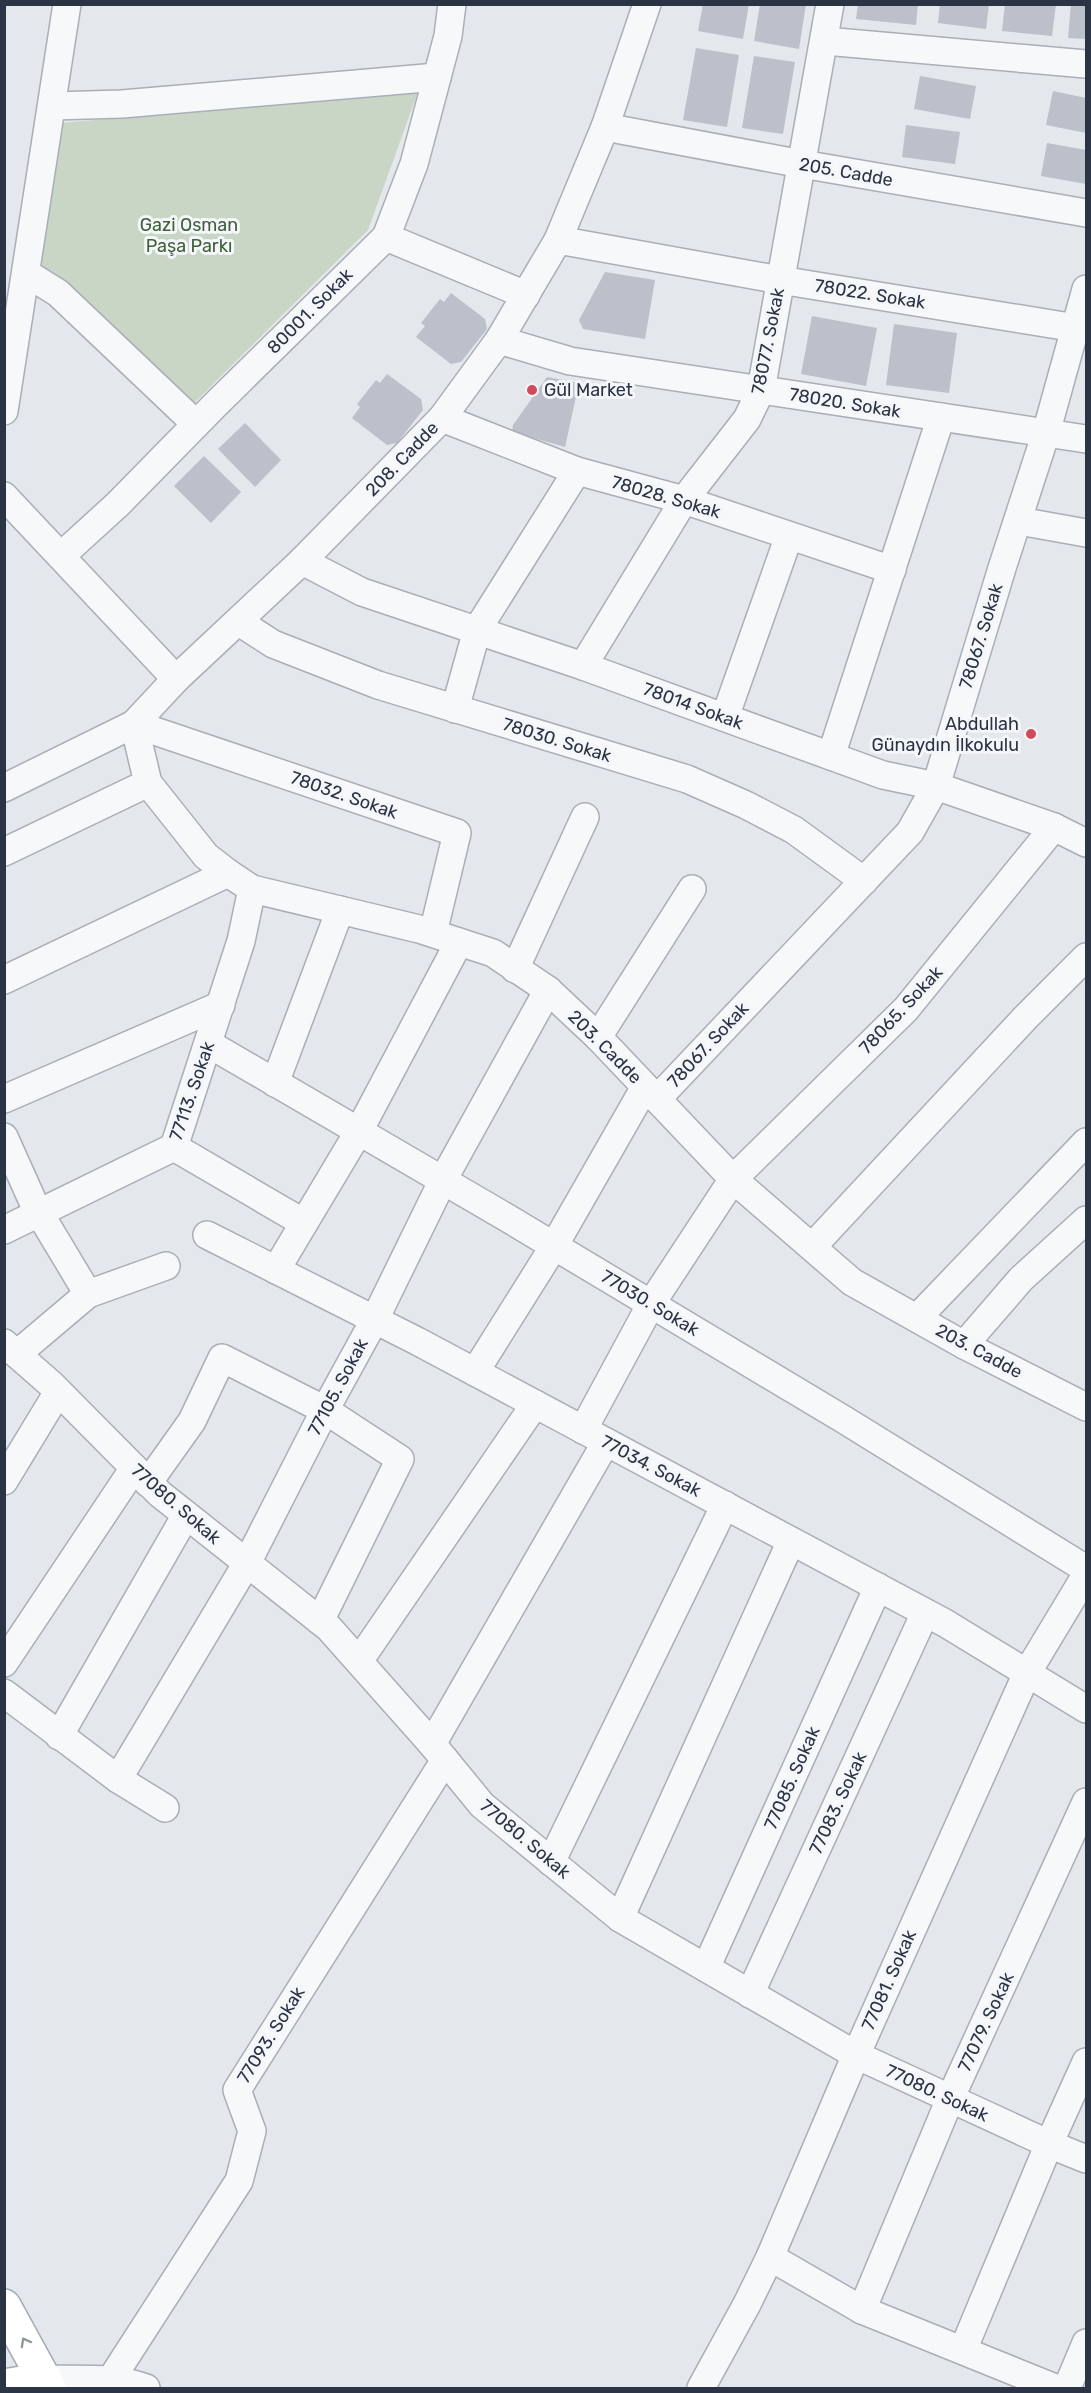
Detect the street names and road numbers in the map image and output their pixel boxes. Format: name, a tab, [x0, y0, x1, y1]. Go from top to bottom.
street label: 205. Cadde	[797, 153, 895, 191]
street label: 80001. Sokak	[263, 263, 358, 358]
street label: 78022. Sokak	[813, 274, 928, 314]
street label: 78077. Sokak	[747, 285, 789, 396]
street label: 78020. Sokak	[788, 383, 903, 423]
street label: 208. Cadde	[361, 417, 443, 501]
street label: 78028. Sokak	[609, 471, 724, 523]
street label: 78067. Sokak	[955, 580, 1008, 691]
street label: 78014 Sokak	[640, 678, 747, 735]
street label: 78030. Sokak	[500, 713, 615, 767]
street label: 78032. Sokak	[287, 766, 401, 824]
street label: 78065. Sokak	[855, 961, 948, 1059]
street label: 78067. Sokak	[663, 997, 754, 1092]
street label: 203. Cadde	[564, 1006, 646, 1088]
street label: 77113. Sokak	[165, 1038, 219, 1144]
street label: 77030. Sokak	[597, 1265, 704, 1341]
street label: 203. Cadde	[932, 1319, 1026, 1383]
street label: 77105. Sokak	[303, 1334, 373, 1439]
street label: 77034. Sokak	[597, 1430, 706, 1502]
street label: 77080. Sokak	[127, 1459, 226, 1549]
street label: 77085. Sokak	[759, 1722, 825, 1833]
street label: 77083. Sokak	[805, 1747, 872, 1858]
street label: 77080. Sokak	[475, 1795, 575, 1884]
street label: 77081. Sokak	[857, 1926, 921, 2034]
street label: 77079. Sokak	[953, 1968, 1019, 2075]
street label: 77093. Sokak	[233, 1982, 310, 2087]
street label: 77080. Sokak	[882, 2060, 993, 2127]

